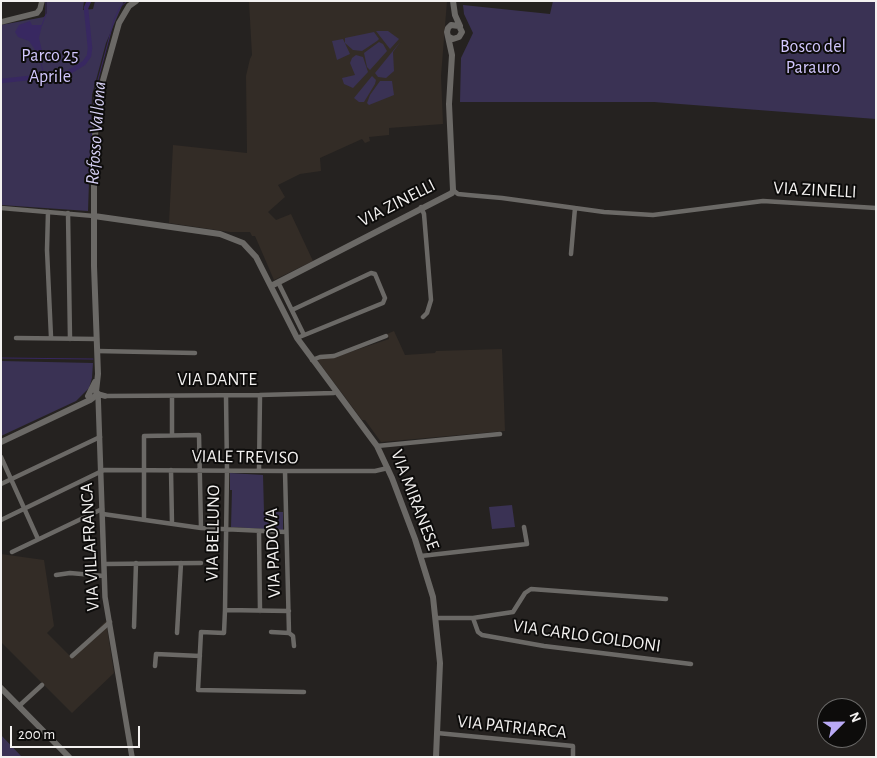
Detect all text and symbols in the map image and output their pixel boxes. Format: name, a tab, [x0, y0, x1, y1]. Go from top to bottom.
park label: Bosco del Parauro	[780, 36, 846, 78]
park label: Parco 25 Aprile	[21, 45, 79, 88]
water label: Refosso Vallona	[81, 80, 111, 186]
street label: VIA ZINELLI	[355, 174, 439, 232]
street label: VIA ZINELLI	[773, 177, 857, 203]
street label: VIA DANTE	[177, 369, 257, 391]
street label: VIALE TREVISO	[191, 445, 299, 469]
street label: VIA MIRANESE	[386, 447, 444, 553]
street label: VIA VILLAFRANCA	[76, 482, 104, 612]
street label: VIA BELLUNO	[201, 485, 225, 581]
street label: VIA PADOVA	[261, 508, 285, 598]
street label: VIA CARLO GOLDONI	[512, 615, 662, 657]
north arrow	[817, 698, 867, 748]
text: N	[847, 710, 863, 725]
street label: VIA PATRIARCA	[456, 711, 568, 743]
scale bar	[12, 716, 142, 748]
text: 200 m	[18, 727, 55, 742]

